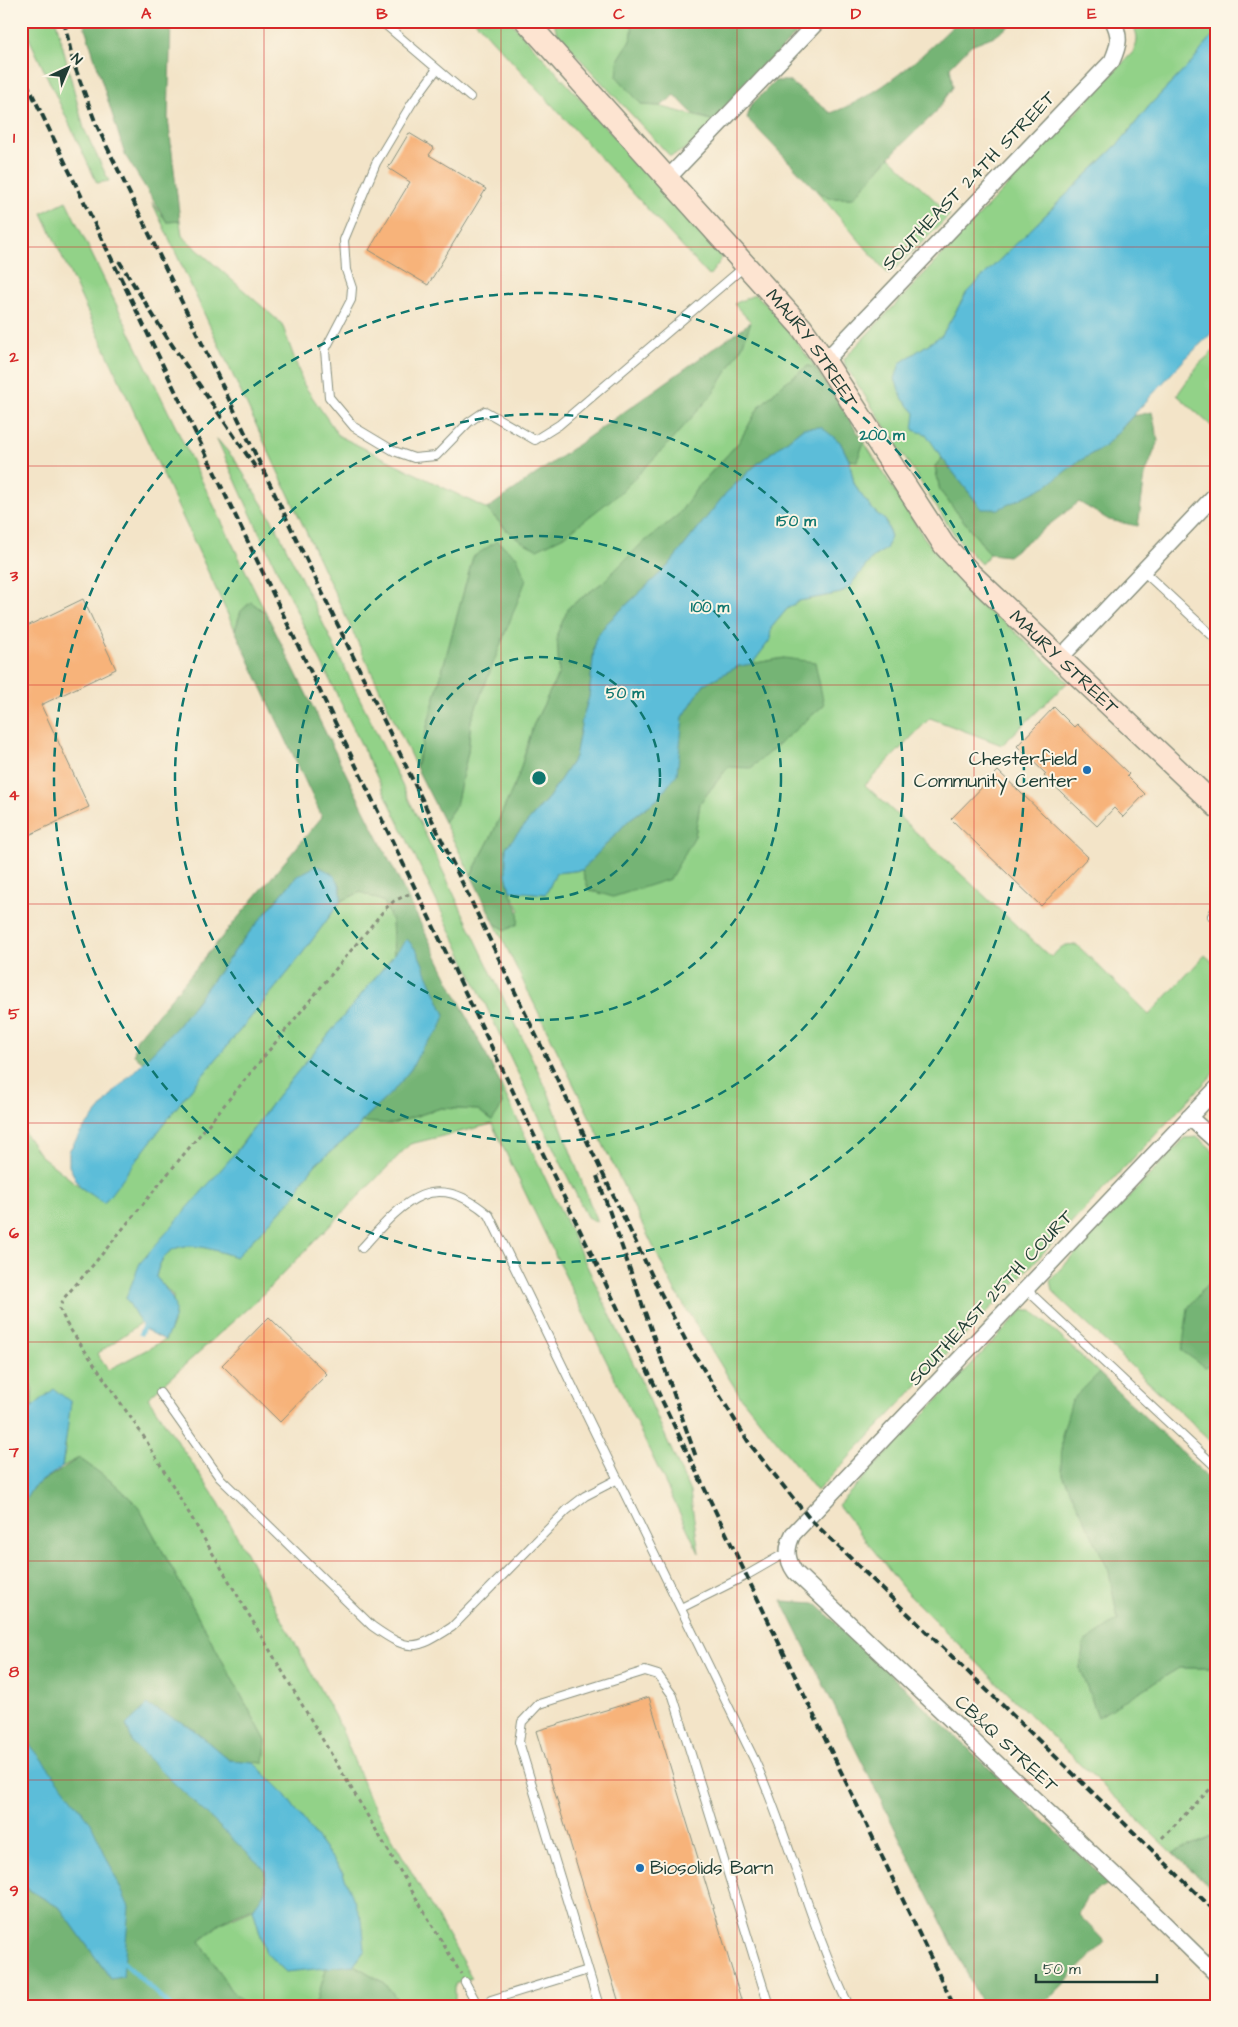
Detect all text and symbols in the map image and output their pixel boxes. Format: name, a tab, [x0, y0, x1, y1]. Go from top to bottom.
text: A	[141, 3, 152, 25]
text: B	[376, 3, 388, 25]
text: C	[613, 3, 625, 25]
text: D	[851, 3, 862, 25]
text: E	[1087, 3, 1097, 25]
north arrow	[42, 42, 92, 92]
text: N	[66, 49, 87, 70]
street label: SOUTHEAST 24TH STREET	[876, 85, 1062, 277]
text: 1	[13, 127, 16, 149]
street label: MAURY STREET	[759, 283, 865, 413]
text: 2	[8, 346, 19, 368]
text: 200 m	[858, 425, 905, 446]
text: 150 m	[776, 511, 816, 532]
text: 3	[9, 565, 19, 587]
text: 100 m	[691, 597, 730, 618]
street label: MAURY STREET	[1003, 604, 1125, 721]
text: 50 m	[606, 683, 644, 704]
place label: Chesterfield Community Center	[914, 746, 1078, 796]
marker: Chesterfield Community Center	[1081, 764, 1093, 776]
centre of rings	[530, 769, 548, 787]
text: 4	[9, 784, 20, 806]
text: 5	[8, 1003, 20, 1025]
street label: SOUTHEAST 25TH COURT	[902, 1204, 1080, 1392]
text: 6	[9, 1222, 19, 1244]
text: 7	[8, 1441, 19, 1463]
text: 8	[9, 1661, 20, 1683]
street label: CB&Q STREET	[948, 1689, 1064, 1799]
place label: Biosolids Barn	[650, 1855, 773, 1882]
marker: Biosolids Barn	[634, 1862, 646, 1874]
text: 9	[9, 1880, 19, 1902]
scale bar	[1036, 1952, 1157, 1984]
text: 50 m	[1043, 1959, 1081, 1980]

